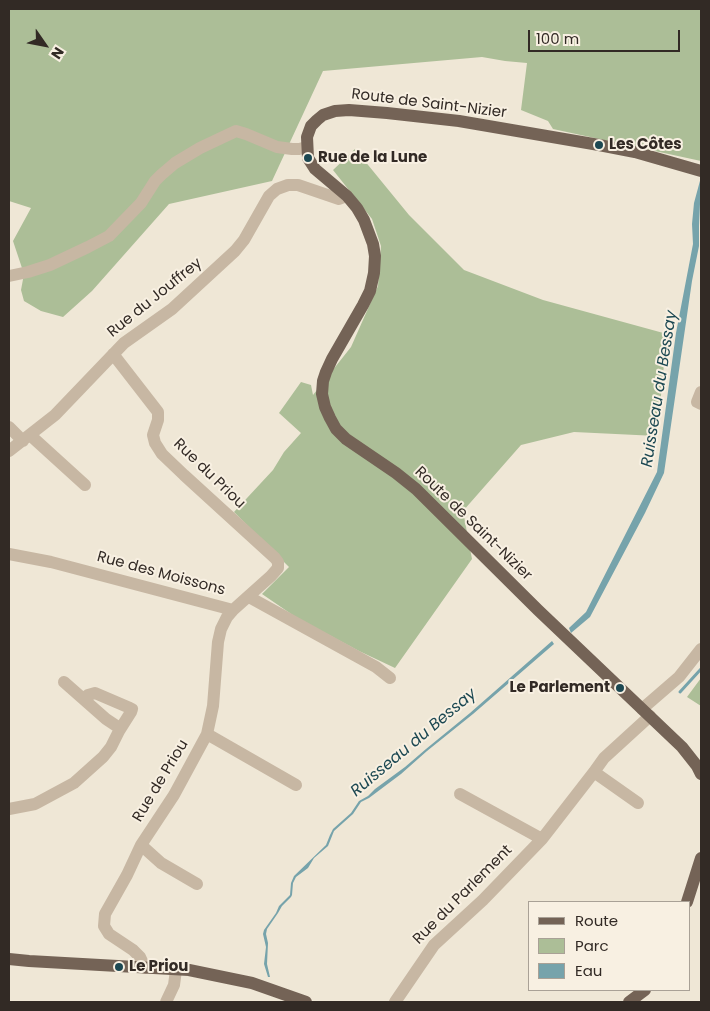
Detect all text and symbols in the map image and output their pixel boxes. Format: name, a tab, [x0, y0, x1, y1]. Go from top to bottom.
north arrow	[20, 20, 70, 70]
scale bar	[530, 20, 682, 52]
text: 100 m	[536, 28, 579, 49]
text: N	[46, 43, 69, 63]
street label: Route de Saint-Nizier	[350, 86, 508, 122]
place label: Les Côtes	[609, 136, 682, 154]
marker: Les Côtes	[593, 139, 605, 151]
place label: Rue de la Lune	[318, 149, 427, 167]
marker: Rue de la Lune	[302, 152, 314, 164]
street label: Rue du Jouffrey	[104, 254, 206, 342]
water label: Ruisseau du Bessay	[638, 309, 682, 469]
street label: Rue du Priou	[169, 435, 249, 513]
street label: Route de Saint-Nizier	[411, 463, 535, 585]
street label: Rue des Moissons	[95, 548, 227, 600]
place label: Le Parlement	[509, 679, 610, 697]
marker: Le Parlement	[614, 682, 626, 694]
water label: Ruisseau du Bessay	[347, 685, 481, 801]
street label: Rue de Priou	[129, 737, 193, 825]
street label: Rue du Parlement	[410, 842, 516, 948]
legend	[528, 901, 690, 991]
text: Route	[575, 910, 618, 931]
text: Parc	[575, 935, 609, 956]
place label: Le Priou	[129, 958, 188, 976]
text: Eau	[575, 960, 602, 981]
marker: Le Priou	[113, 961, 125, 973]

